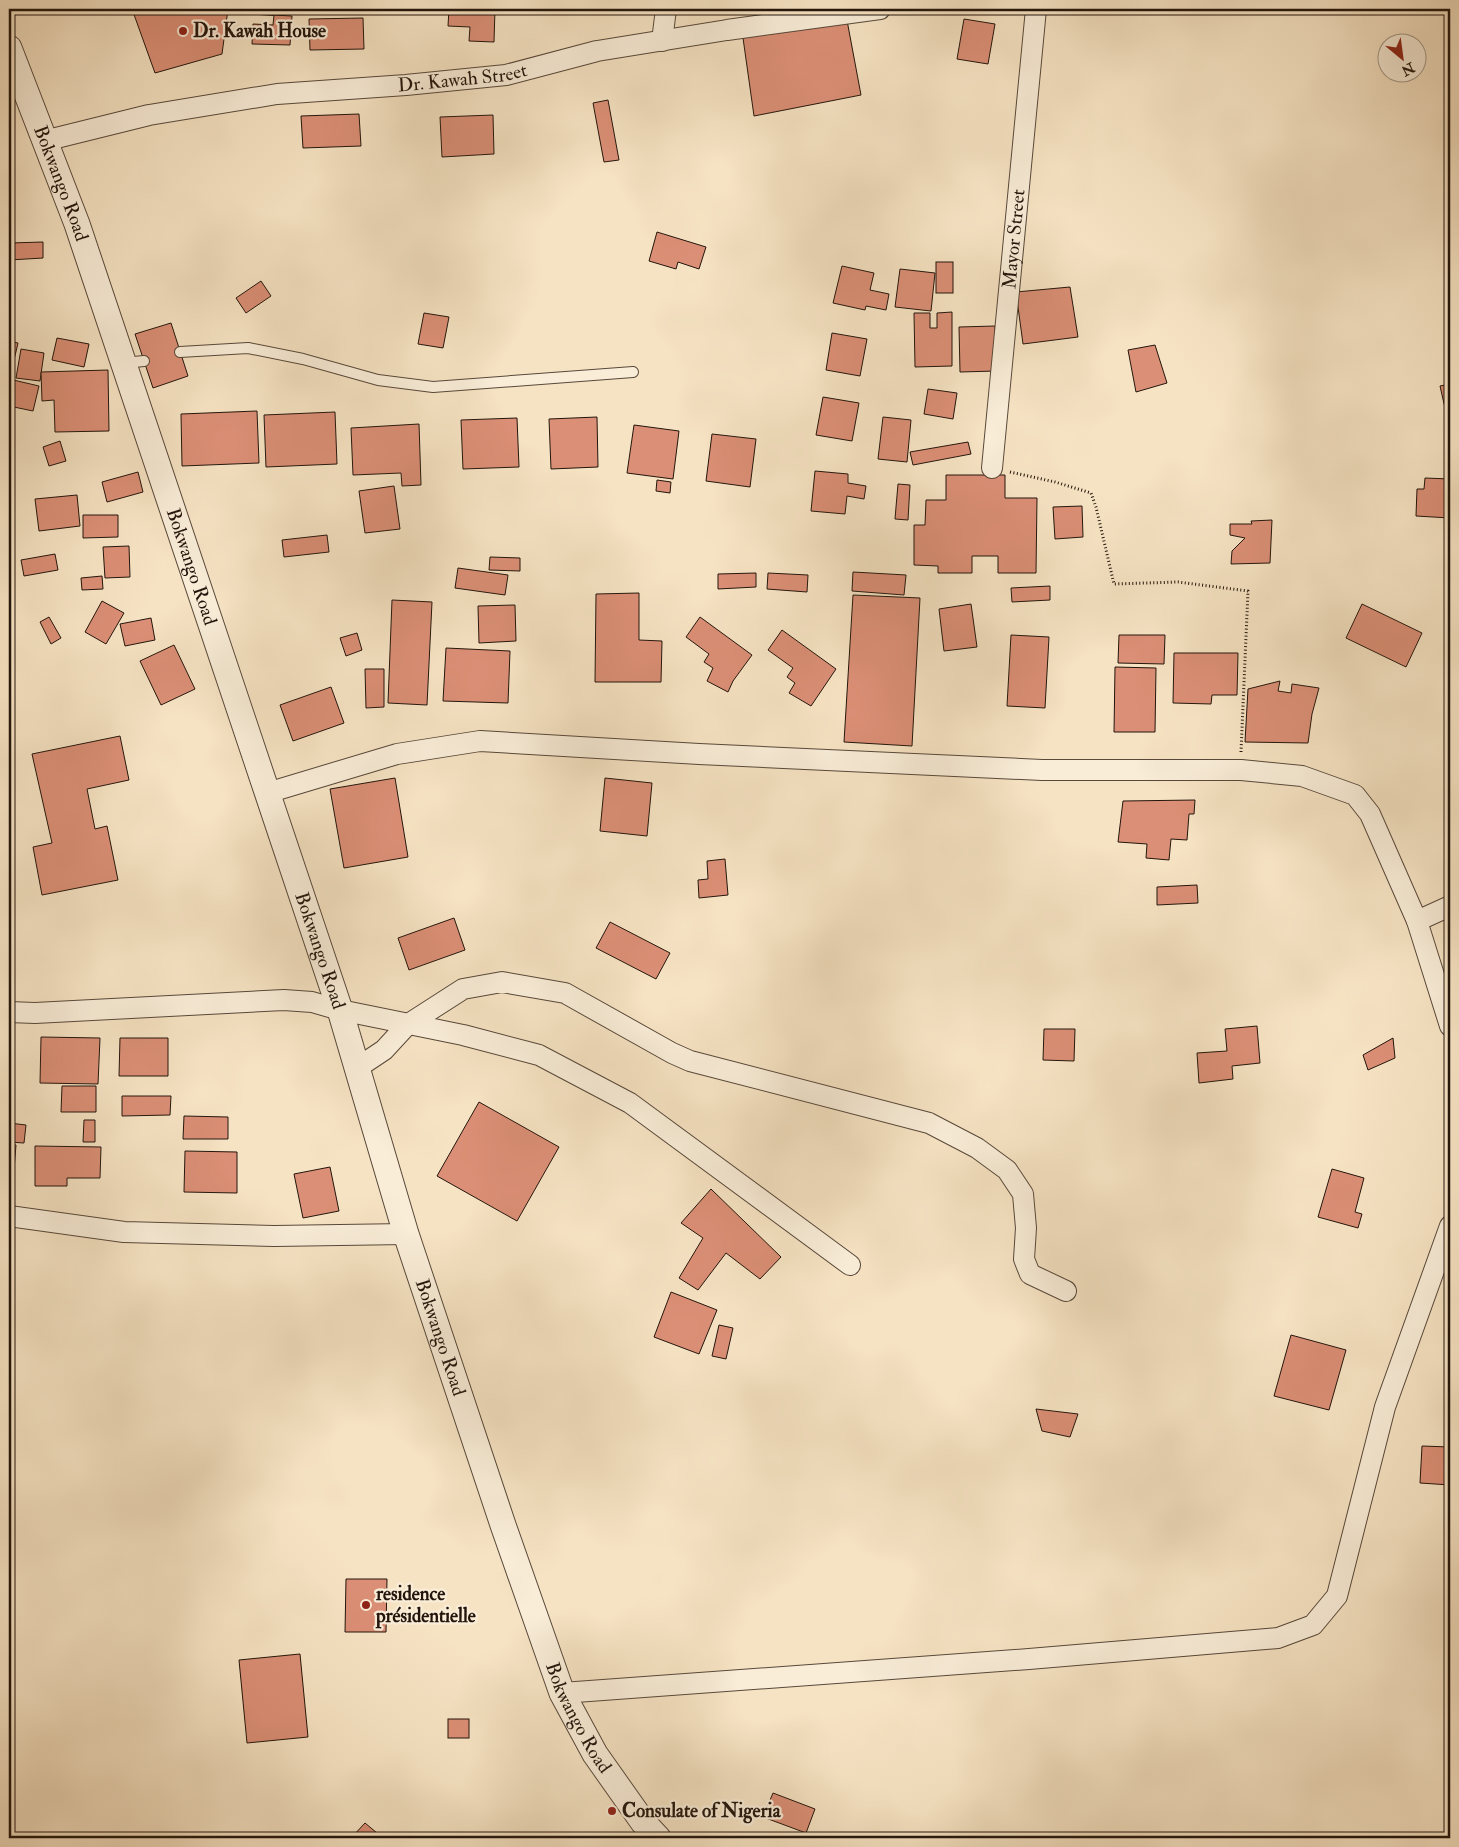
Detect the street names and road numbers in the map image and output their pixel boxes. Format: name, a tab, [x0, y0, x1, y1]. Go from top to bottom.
street label: Dr. Kawah Street	[397, 58, 530, 98]
street label: Bokwango Road	[28, 122, 94, 245]
street label: Mayor Street	[997, 188, 1031, 290]
street label: Bokwango Road	[161, 505, 223, 629]
street label: Bokwango Road	[289, 889, 351, 1013]
street label: Bokwango Road	[410, 1276, 471, 1400]
street label: Bokwango Road	[540, 1659, 617, 1778]

